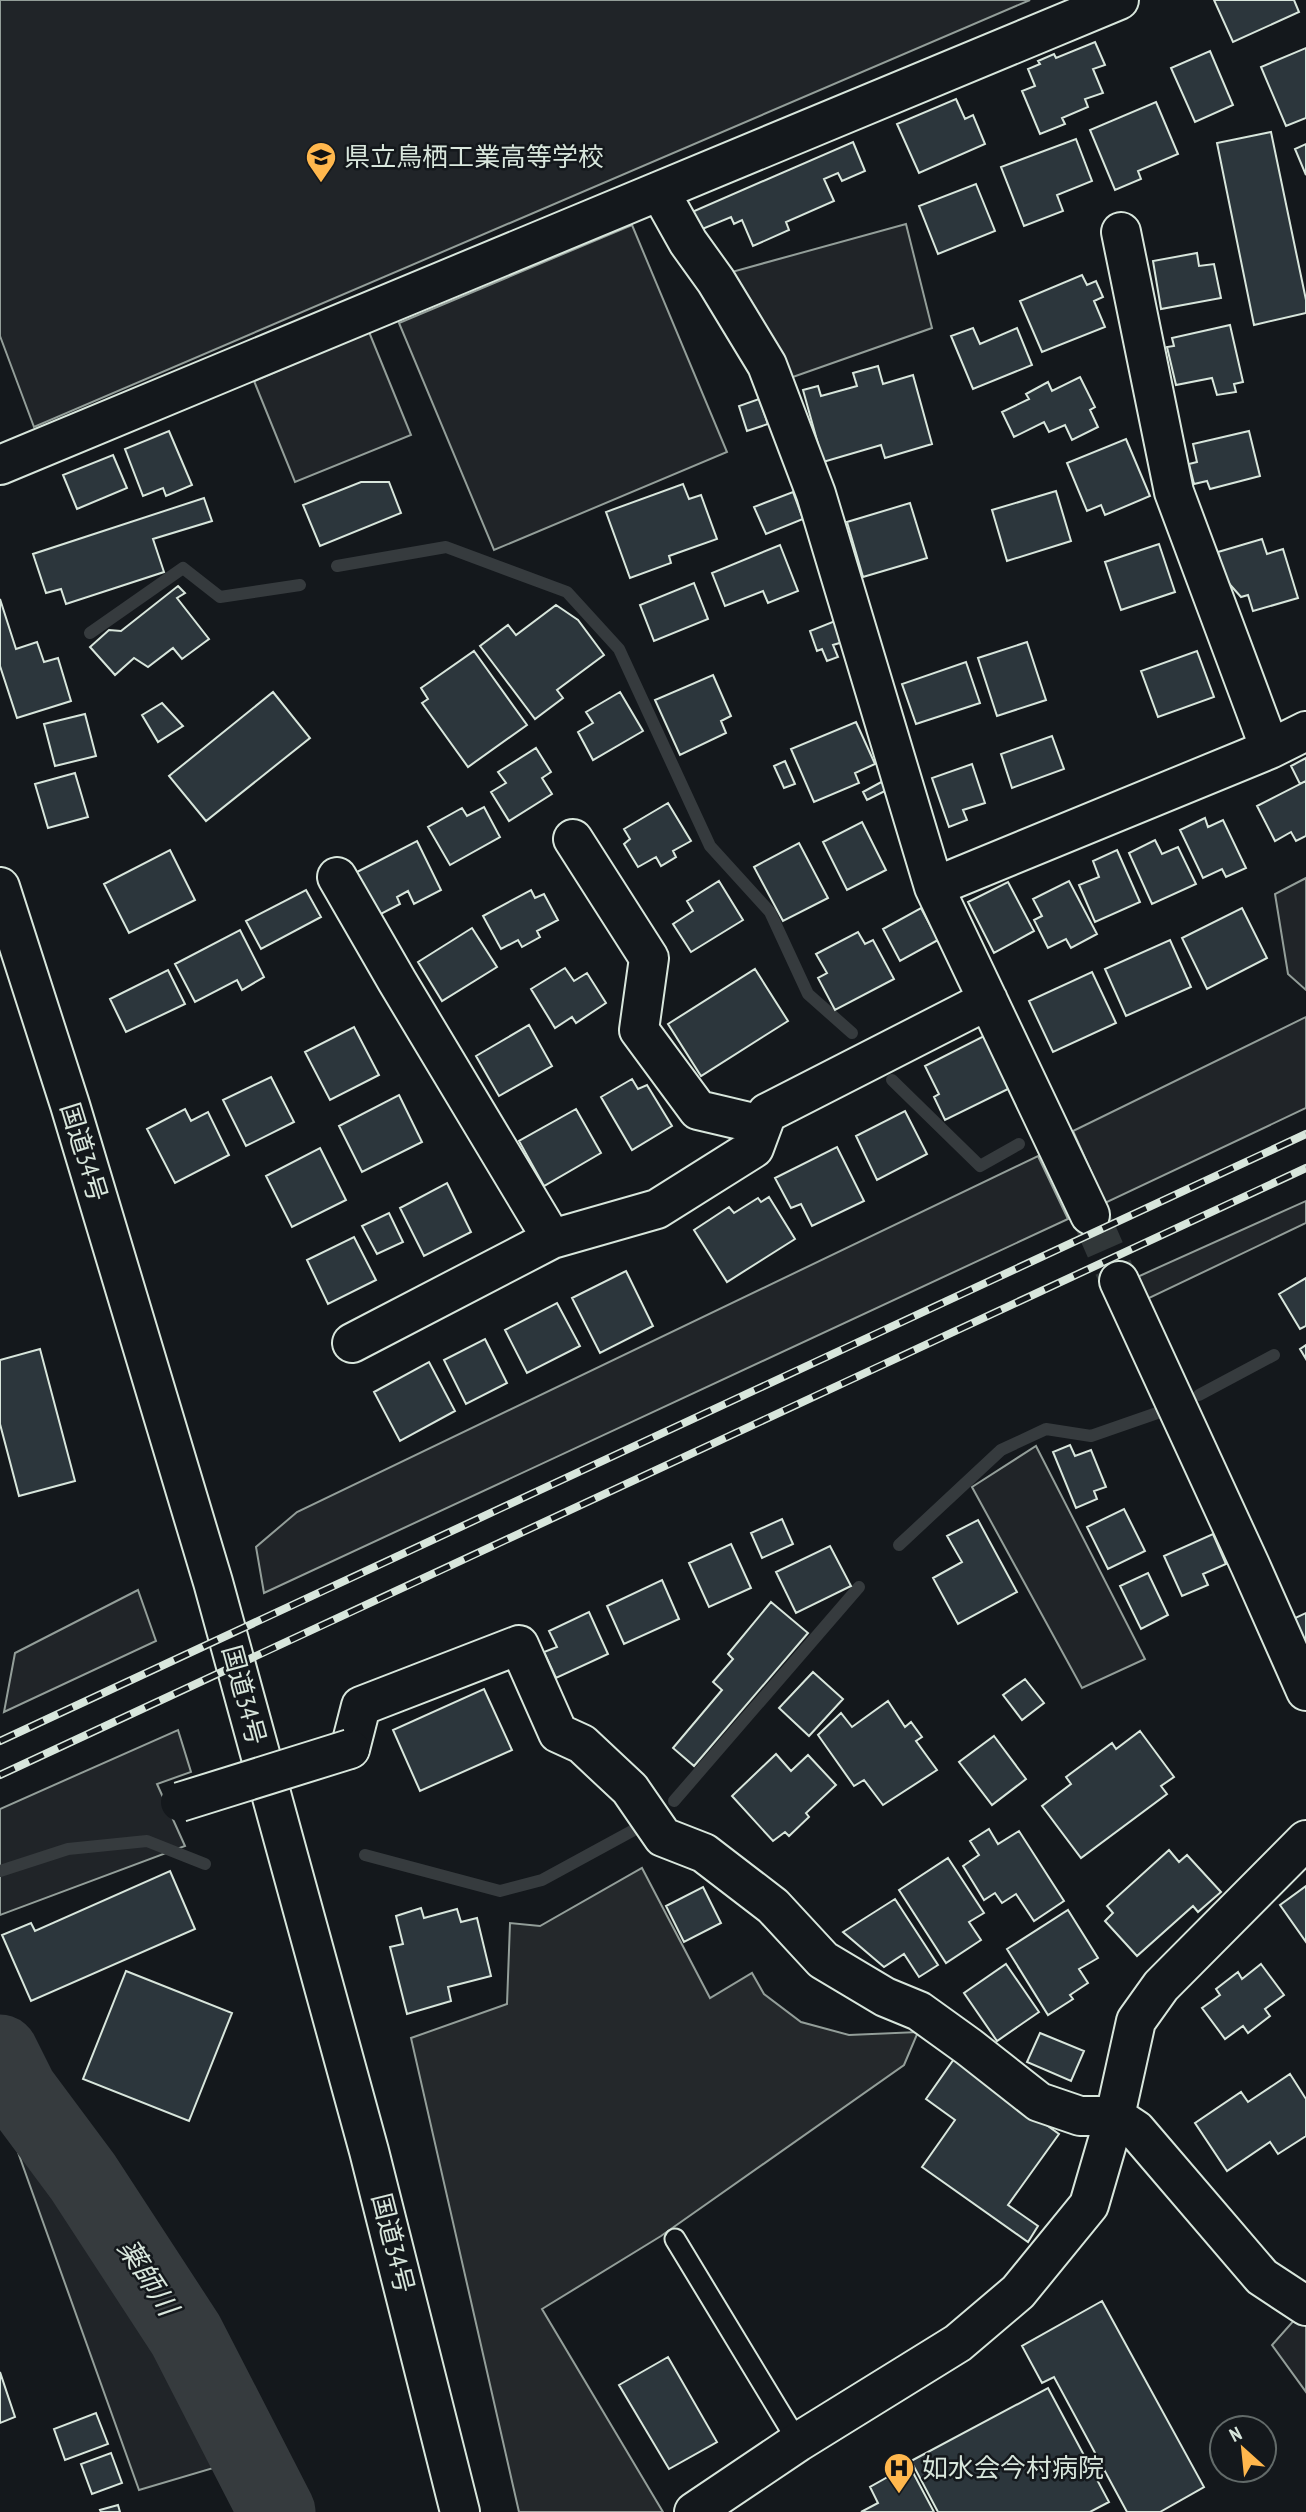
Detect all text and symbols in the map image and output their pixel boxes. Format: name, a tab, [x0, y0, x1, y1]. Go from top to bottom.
school or university icon: 県立鳥栖工業高等学校	[304, 140, 338, 184]
place label: 県立鳥栖工業高等学校	[344, 140, 604, 173]
street label: 国道34号	[54, 1099, 115, 1205]
street label: 国道34号	[215, 1642, 274, 1748]
street label: 国道34号	[365, 2190, 422, 2296]
water label: 薬師川	[110, 2231, 188, 2325]
north arrow	[1208, 2414, 1278, 2484]
text: N	[1225, 2421, 1245, 2447]
hospital icon: 如水会今村病院	[882, 2451, 916, 2495]
place label: 如水会今村病院	[922, 2451, 1104, 2484]

